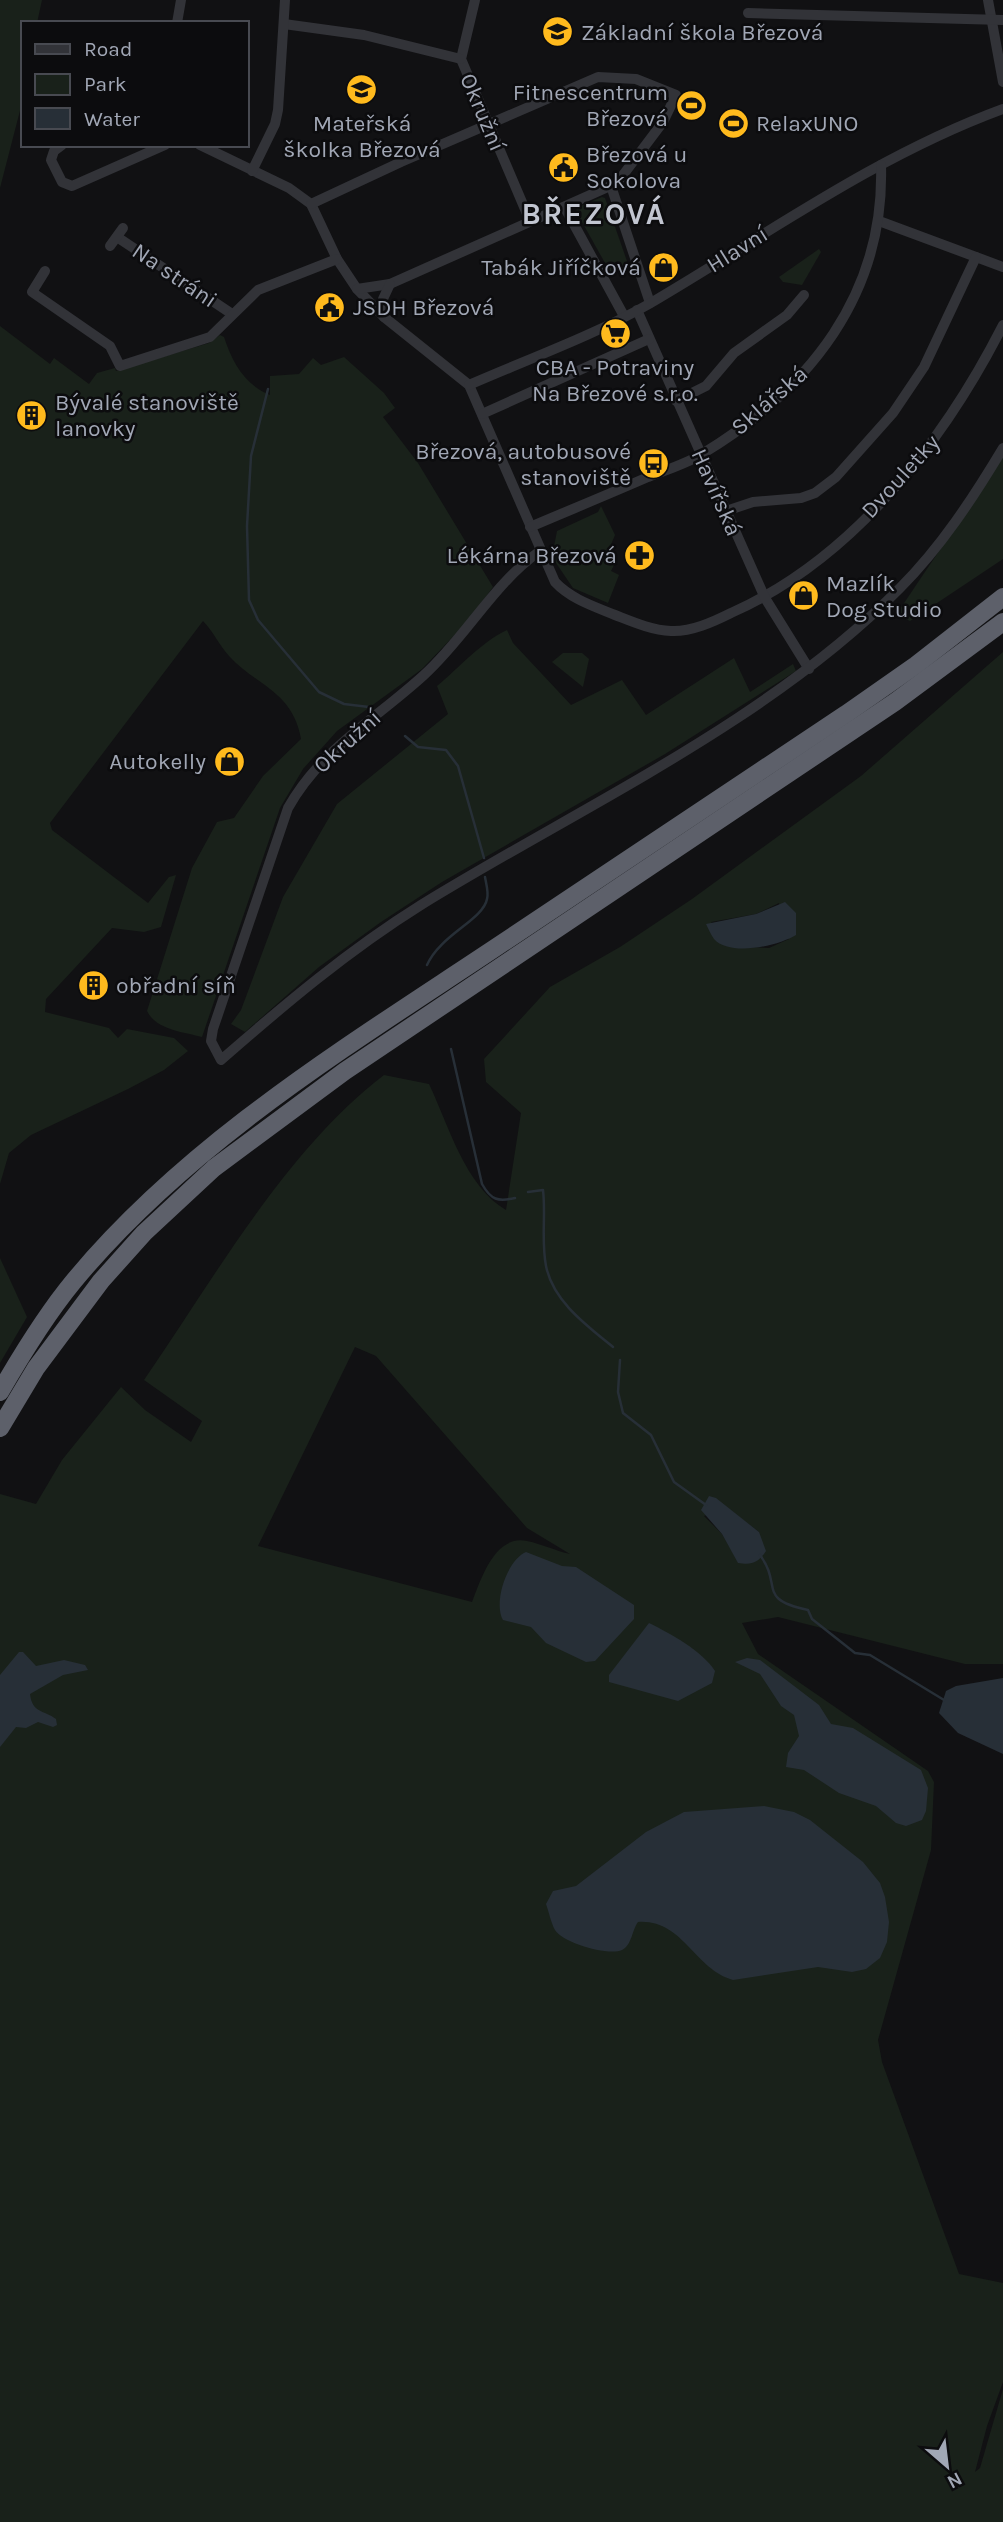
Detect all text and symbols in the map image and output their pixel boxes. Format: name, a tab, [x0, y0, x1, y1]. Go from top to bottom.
school or university icon: Základní škola Březová	[541, 15, 575, 49]
place label: Základní škola Březová	[581, 19, 823, 46]
legend	[21, 21, 248, 147]
text: Road	[84, 37, 132, 61]
street label: Okružní	[454, 69, 511, 155]
text: Park	[84, 72, 127, 96]
school or university icon: Mateřská školka Březová	[345, 72, 379, 106]
place label: Fitnescentrum Březová	[513, 79, 668, 132]
sports icon: Fitnescentrum Březová	[674, 88, 708, 122]
sports icon: RelaxUNO	[716, 106, 750, 140]
text: Water	[84, 107, 140, 131]
place label: Mateřská školka Březová	[283, 110, 441, 163]
place label: RelaxUNO	[756, 110, 858, 137]
place label: Březová u Sokolova	[586, 141, 688, 194]
public building icon: Březová u Sokolova	[546, 150, 580, 184]
district label: BŘEZOVÁ	[522, 194, 666, 232]
street label: Hlavní	[702, 220, 773, 279]
street label: Na stráni	[127, 237, 222, 314]
shop icon: Tabák Jiříčková	[647, 250, 681, 284]
place label: Tabák Jiříčková	[481, 254, 641, 281]
public building icon: JSDH Březová	[313, 290, 347, 324]
place label: JSDH Březová	[353, 294, 494, 321]
supermarket icon: CBA - Potraviny Na Březové s.r.o.	[598, 316, 632, 350]
place label: CBA - Potraviny Na Březové s.r.o.	[532, 354, 698, 407]
street label: Sklářská	[726, 360, 813, 441]
place label: Bývalé stanoviště lanovky	[55, 389, 239, 442]
building icon: Bývalé stanoviště lanovky	[15, 398, 49, 432]
street label: Dvouletky	[856, 429, 945, 524]
place label: Březová, autobusové stanoviště	[415, 438, 631, 491]
street label: Havířská	[685, 444, 748, 540]
bus stop icon: Březová, autobusové stanoviště	[637, 447, 671, 481]
pharmacy icon: Lékárna Březová	[623, 538, 657, 572]
place label: Lékárna Březová	[446, 542, 617, 569]
place label: Mazlík Dog Studio	[826, 570, 942, 623]
shop icon: Mazlík Dog Studio	[786, 579, 820, 613]
street label: Okružní	[308, 704, 387, 779]
shop icon: Autokelly	[212, 744, 246, 778]
place label: Autokelly	[109, 748, 206, 775]
building icon: obřadní síň	[76, 968, 110, 1002]
place label: obřadní síň	[116, 972, 236, 999]
north arrow	[912, 2431, 982, 2501]
text: N	[943, 2467, 966, 2493]

